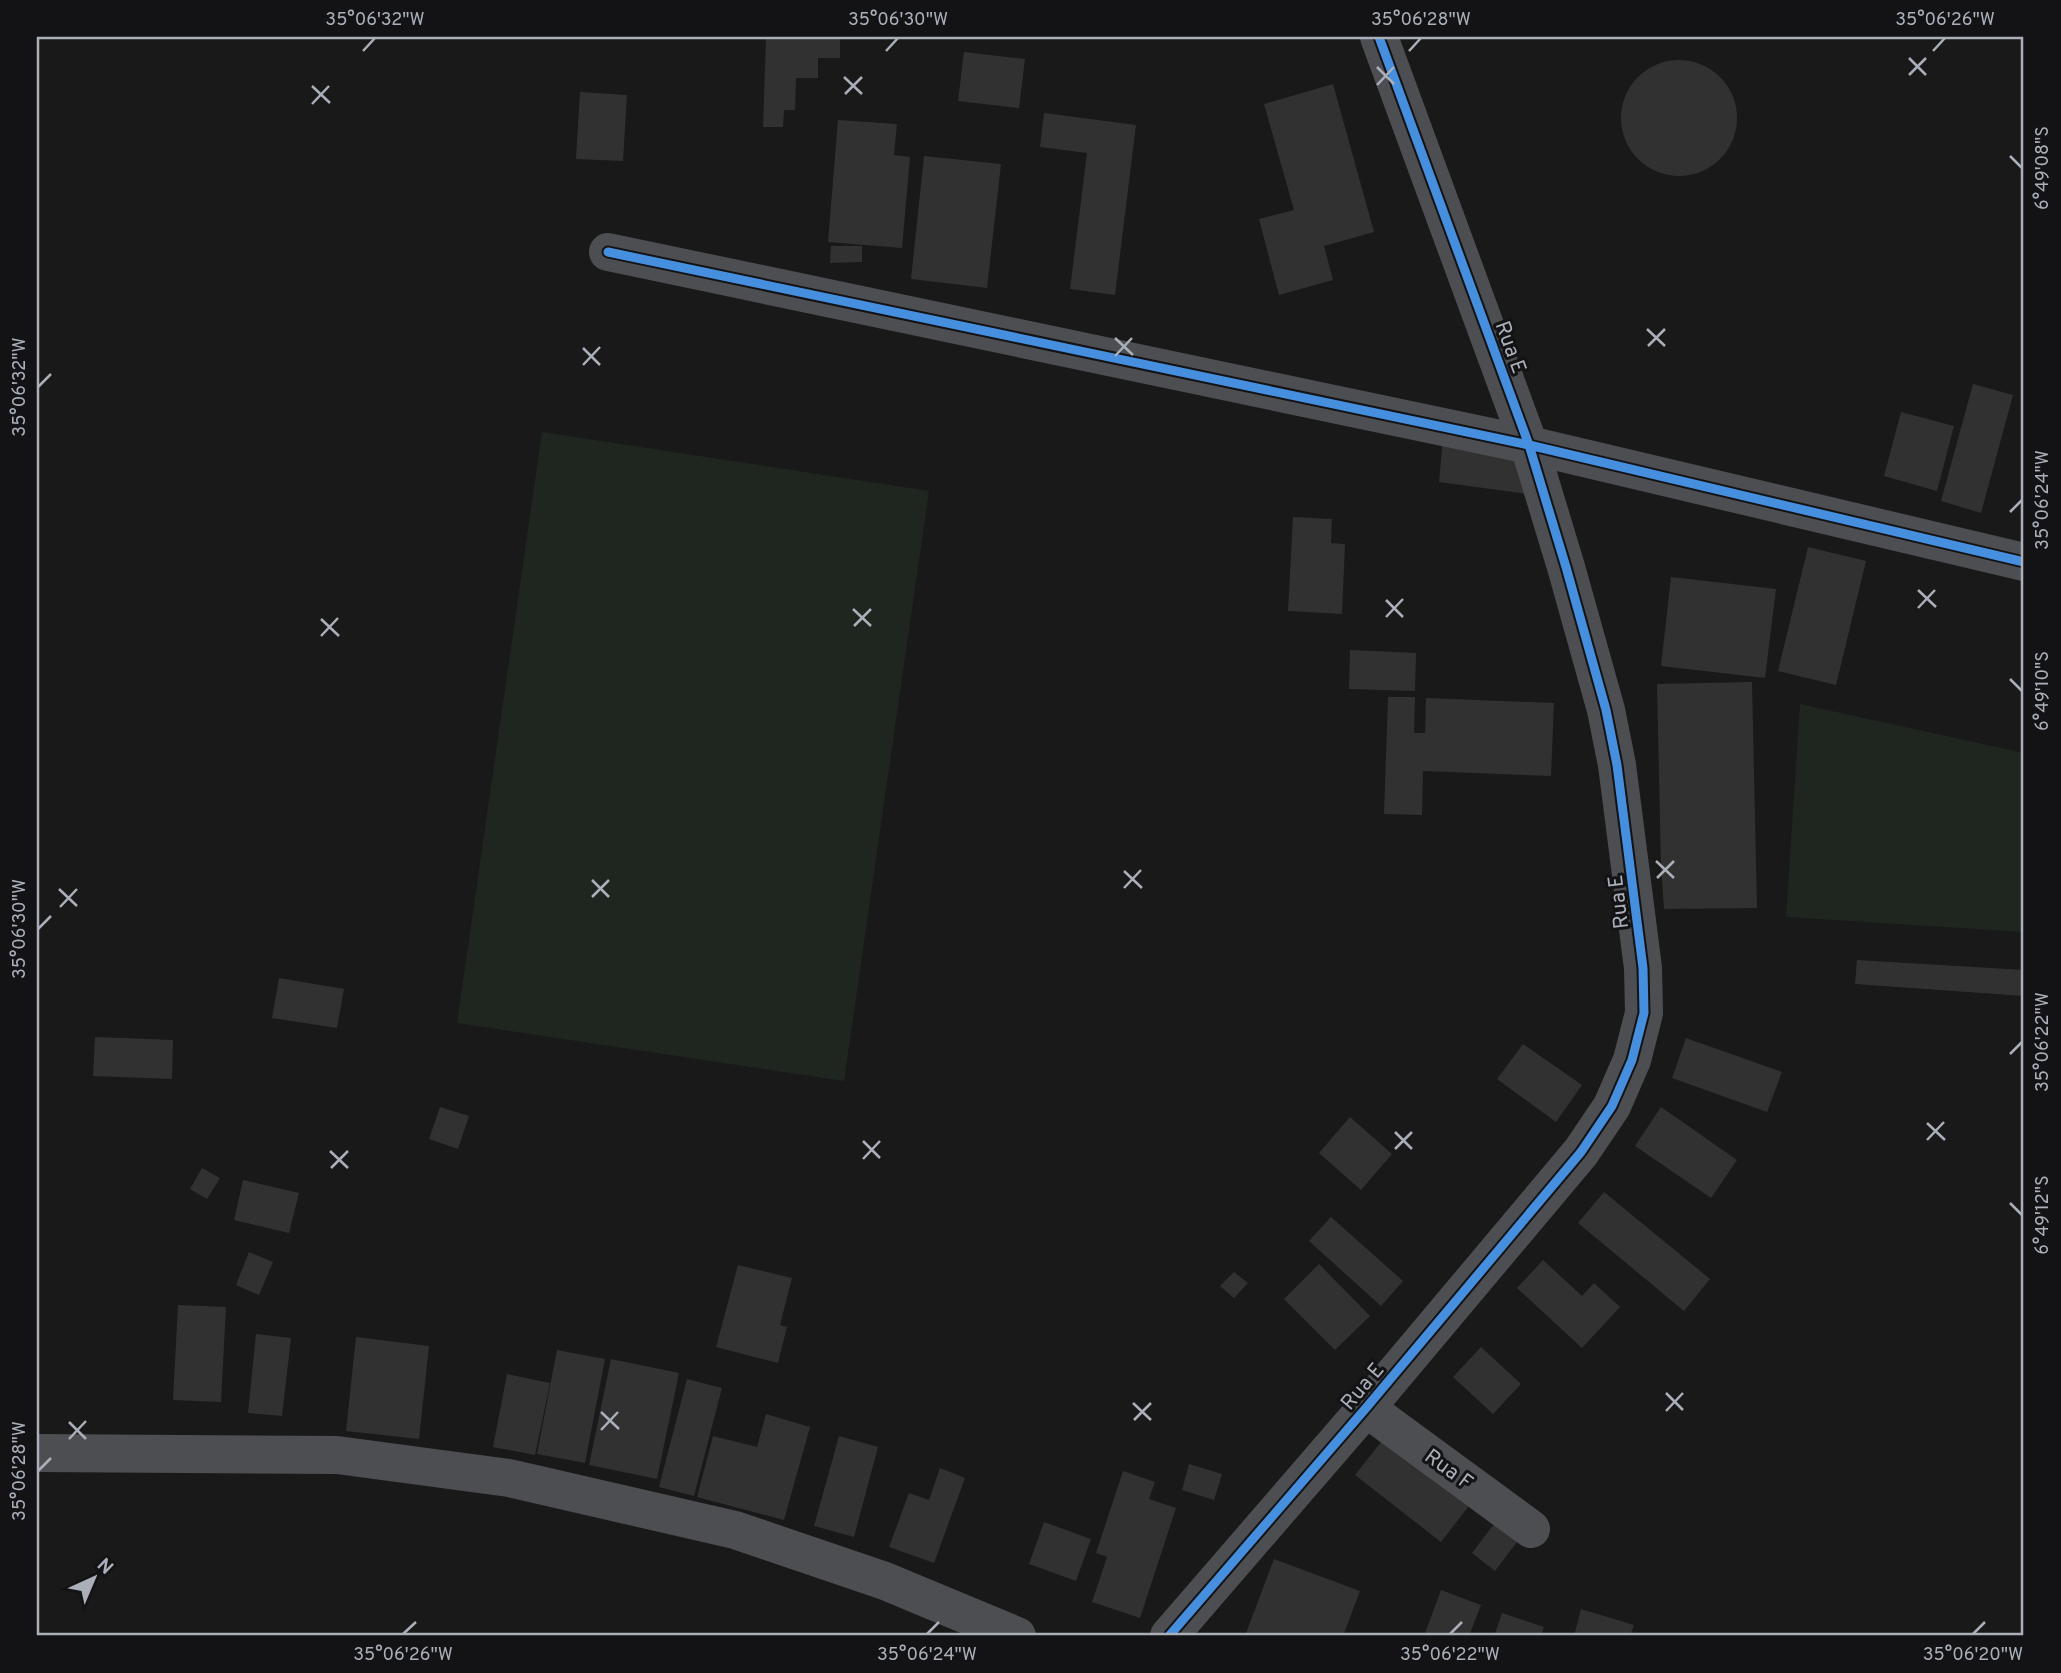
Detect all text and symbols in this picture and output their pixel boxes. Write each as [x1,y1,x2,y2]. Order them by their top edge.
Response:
text: 35°06'32"W [325,9,425,32]
text: 35°06'30"W [848,9,948,32]
text: 35°06'28"W [1371,9,1471,32]
text: 35°06'26"W [1895,9,1995,32]
text: 6°49'08"S [2032,126,2055,210]
street label: Rua E [1488,317,1532,378]
text: 35°06'32"W [9,337,32,437]
text: 35°06'24"W [2032,450,2055,550]
text: 6°49'10"S [2032,651,2055,731]
street label: Rua E [1603,873,1636,930]
text: 35°06'30"W [9,879,32,979]
text: 35°06'22"W [2032,992,2055,1092]
text: 6°49'12"S [2032,1175,2055,1255]
street label: Rua E [1335,1358,1391,1416]
text: 35°06'28"W [9,1421,32,1521]
street label: Rua F [1419,1444,1478,1497]
north arrow [60,1544,130,1614]
text: N [91,1554,118,1581]
text: 35°06'26"W [353,1644,453,1667]
text: 35°06'24"W [877,1644,977,1667]
text: 35°06'22"W [1400,1644,1500,1667]
text: 35°06'20"W [1923,1644,2023,1667]

